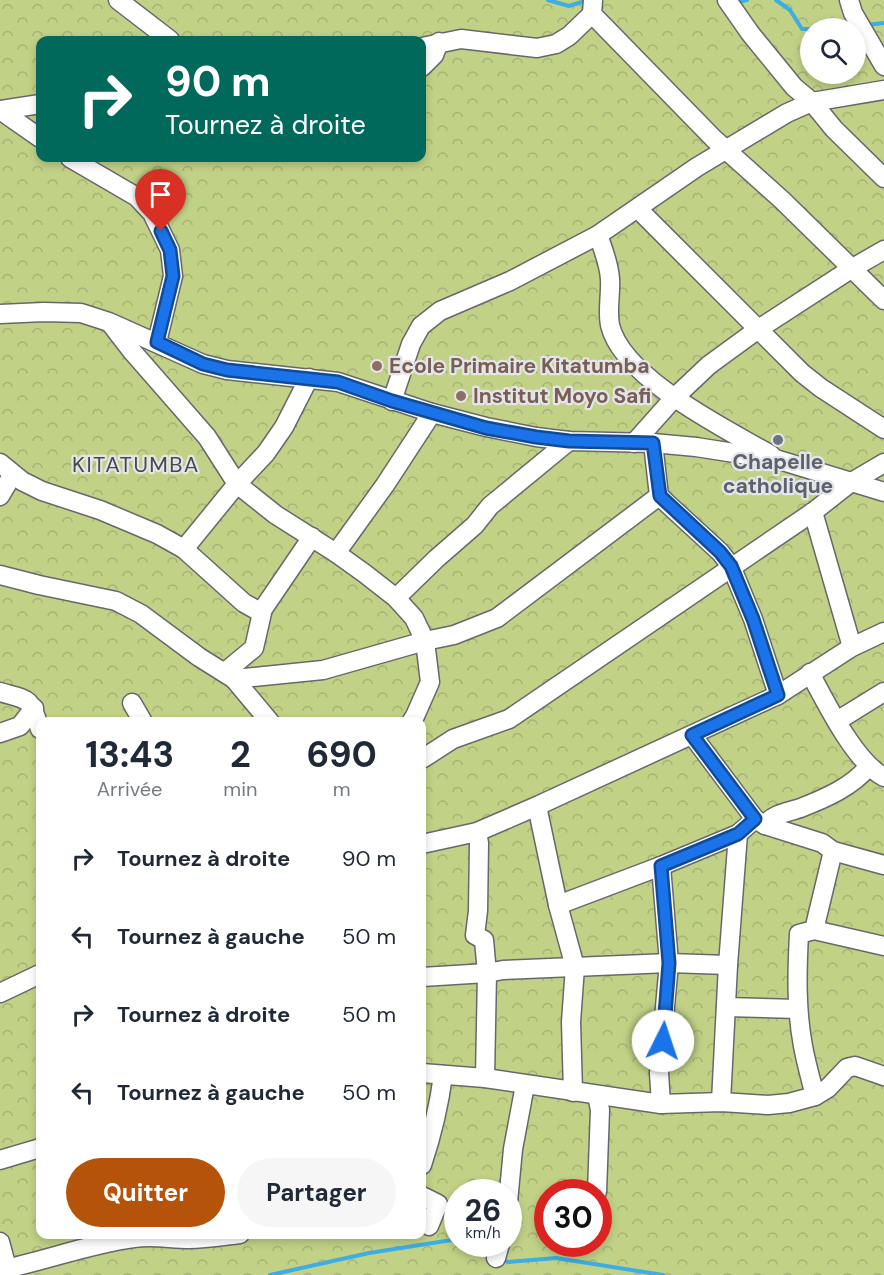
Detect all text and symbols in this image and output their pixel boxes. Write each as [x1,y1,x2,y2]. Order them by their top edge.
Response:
map controls [800,18,866,84]
button: search [800,18,866,84]
text: 90 m [165,54,271,109]
icon: right [66,60,144,138]
text: Tournez à droite [165,107,366,142]
pin [135,169,186,231]
icon: arrive [144,178,177,211]
place label: Ecole Primaire Kitatumba [389,352,650,380]
marker: Ecole Primaire Kitatumba [370,359,384,373]
place label: Institut Moyo Safi [473,382,651,410]
marker: Institut Moyo Safi [454,389,468,403]
marker: Chapelle catholique [771,433,785,447]
place label: Chapelle catholique [723,448,833,500]
district label: KITATUMBA [72,450,200,479]
text: 13:43 [85,731,174,778]
text: 2 [230,731,251,778]
text: 690 [307,731,377,778]
text: Arrivée [97,776,162,802]
text: min [223,776,257,802]
text: m [333,776,351,802]
icon: right [66,842,99,875]
text: Tournez à droite [117,844,290,873]
text: 90 m [342,844,396,873]
icon: left [66,920,99,953]
text: Tournez à gauche [117,922,305,951]
text: 50 m [342,922,396,951]
icon: right [66,998,99,1031]
text: Tournez à droite [117,1000,290,1029]
text: 50 m [342,1000,396,1029]
position arrow [631,1009,695,1073]
icon: left [66,1076,99,1109]
text: Tournez à gauche [117,1078,305,1107]
text: 50 m [342,1078,396,1107]
button: Quitter [66,1158,225,1227]
button: Partager [237,1158,396,1227]
speed limit sign: 30 [534,1179,612,1257]
text: 26 [465,1191,501,1230]
text: km/h [465,1223,501,1243]

